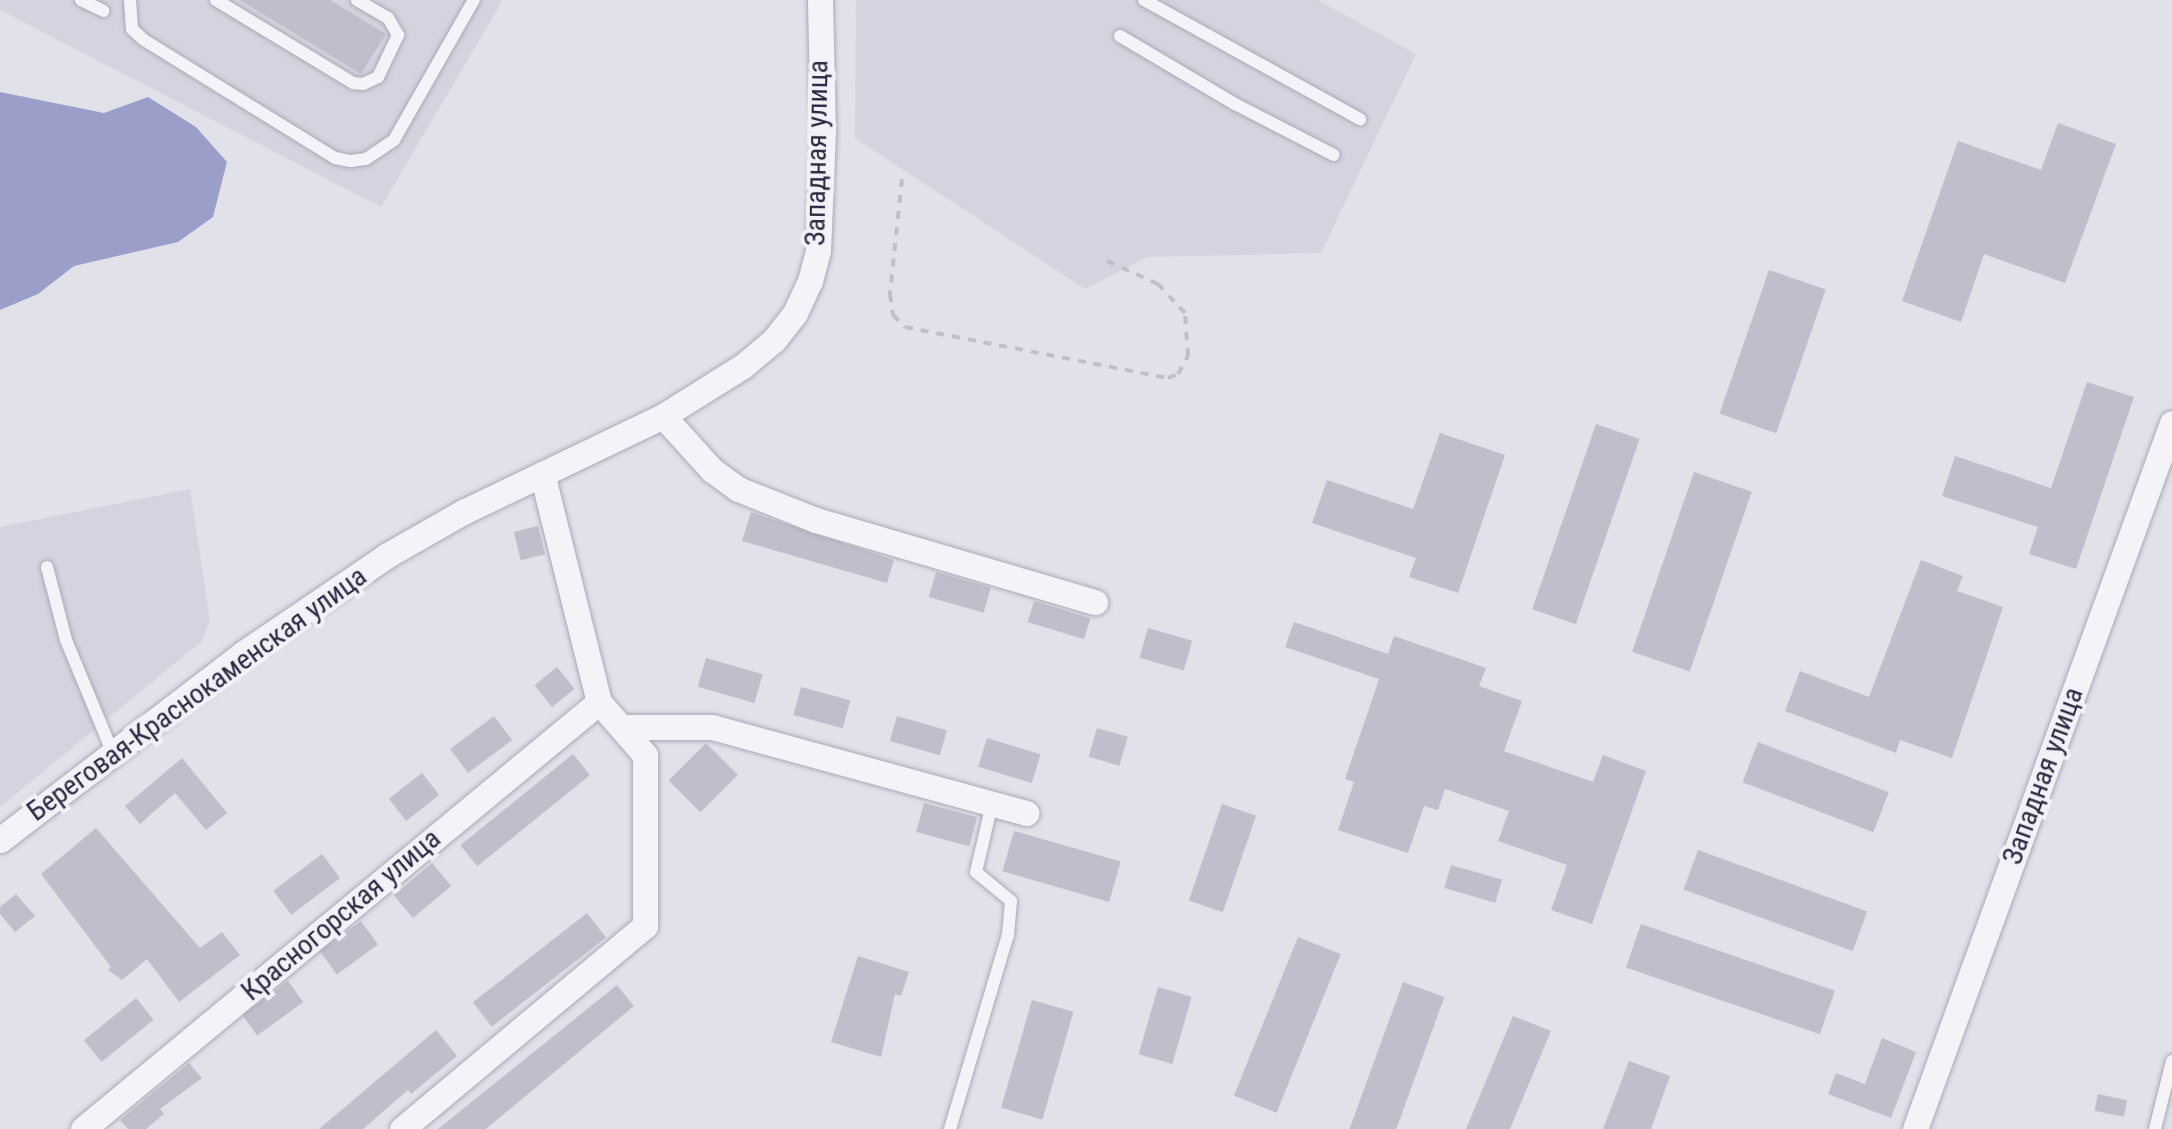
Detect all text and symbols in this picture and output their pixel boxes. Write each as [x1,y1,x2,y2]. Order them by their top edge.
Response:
street label: Западная улица [799,60,835,246]
street label: Береговая-Краснокаменская улица [21,560,373,828]
street label: Западная улица [1995,683,2091,869]
street label: Красногорская улица [235,822,447,1008]

